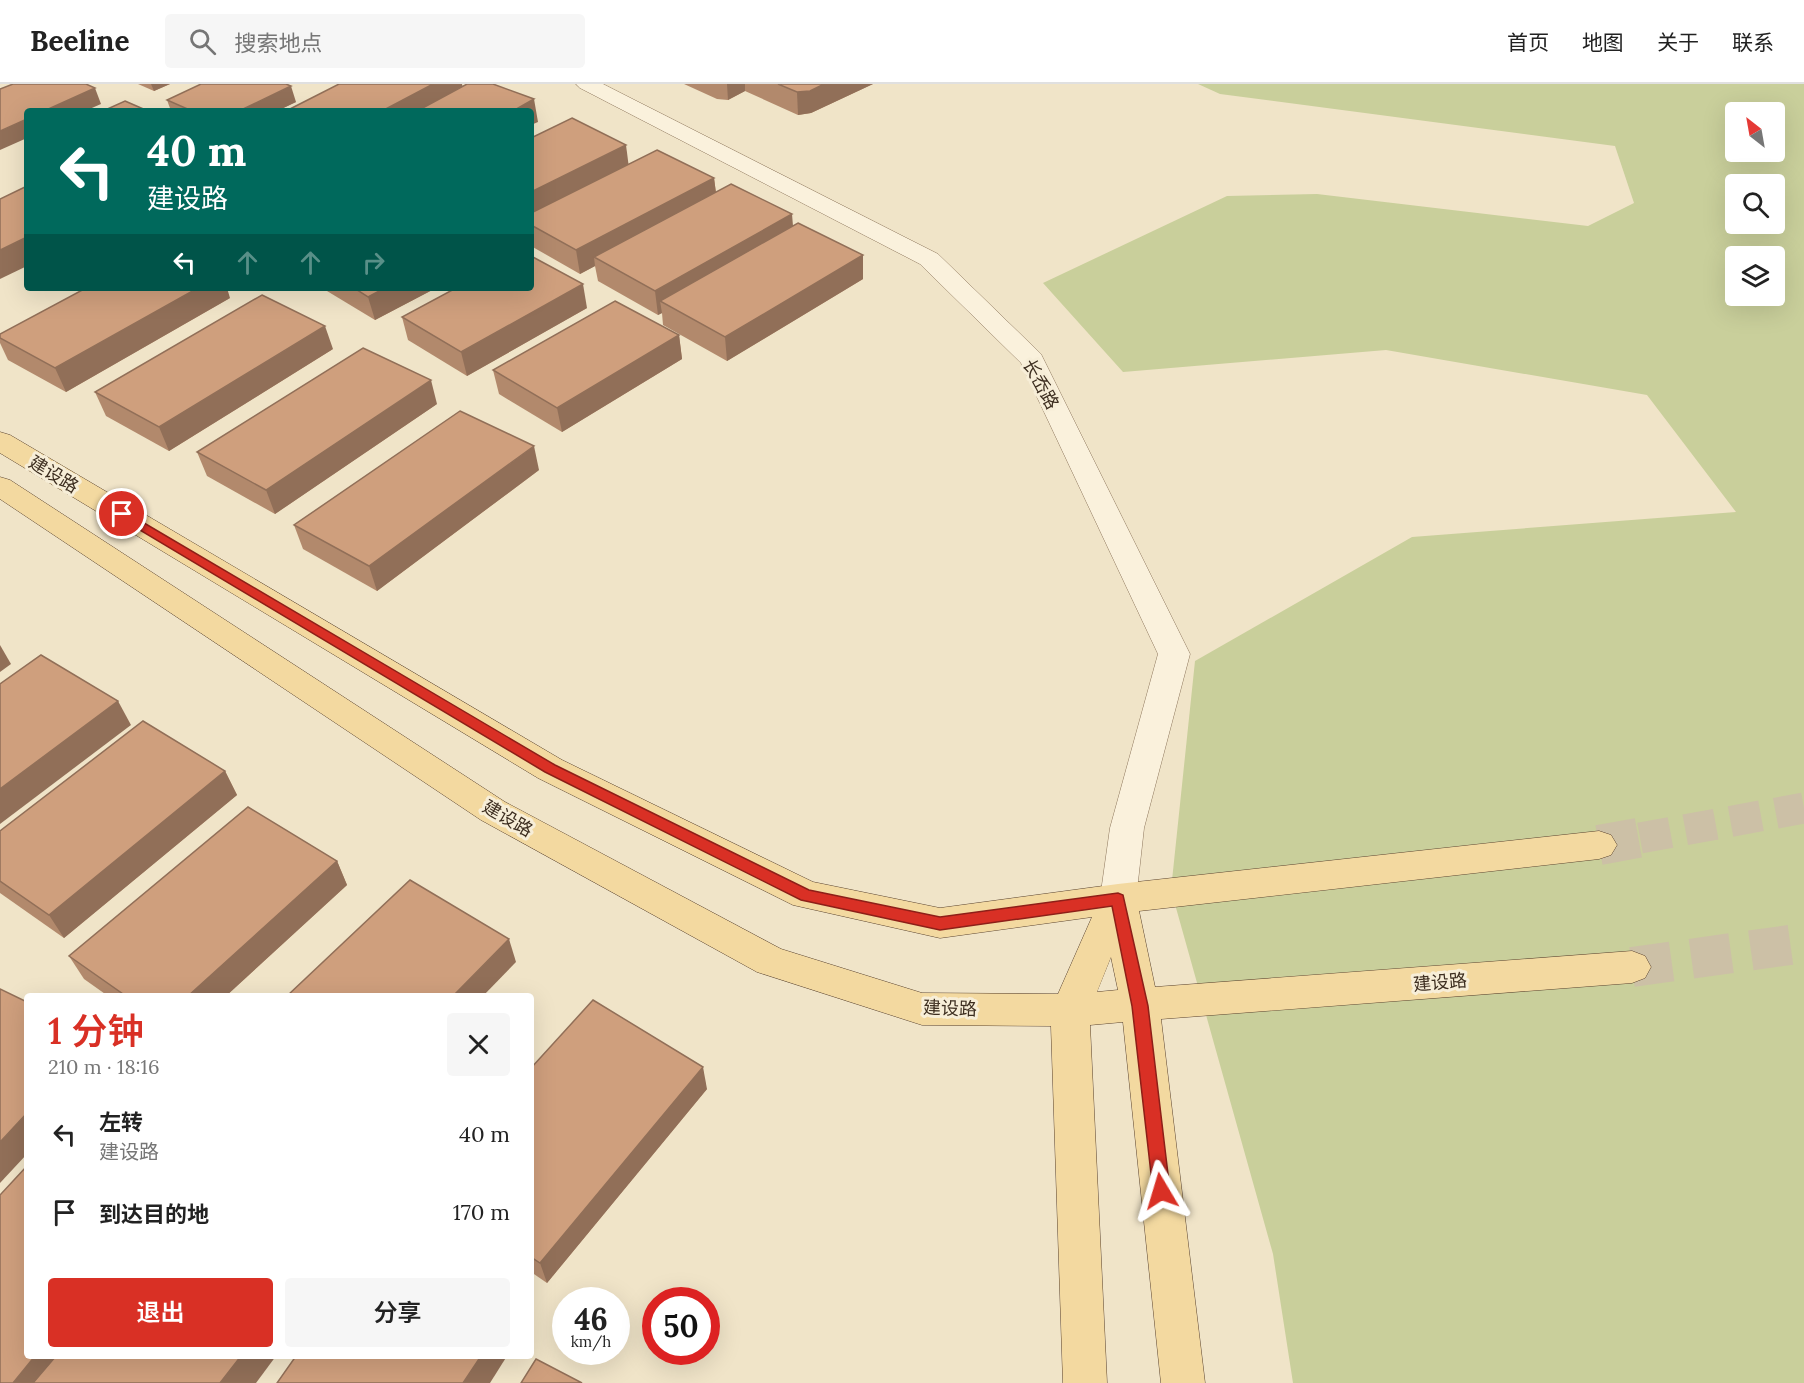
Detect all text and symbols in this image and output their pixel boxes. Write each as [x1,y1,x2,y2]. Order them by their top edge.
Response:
search box [165,14,585,68]
text: Beeline [30,23,129,59]
icon: search [186,25,219,58]
text: 搜索地点 [234,29,322,57]
text: 首页 [1507,29,1549,56]
text: 地图 [1582,29,1624,56]
text: 关于 [1657,29,1699,56]
text: 联系 [1732,29,1774,56]
north arrow [1725,102,1785,162]
map controls [1725,102,1785,306]
text: 40 m [147,124,246,178]
icon: left [48,132,126,210]
button: search [1725,174,1785,234]
text: 建设路 [147,181,228,215]
icon: left [168,246,201,279]
icon: ahead [231,246,264,279]
icon: ahead [294,246,327,279]
icon: right [357,246,390,279]
button: layers [1725,246,1785,306]
street label: 长岙路 [1018,355,1064,413]
street label: 建设路 [25,450,83,498]
pin [96,488,147,539]
icon: arrive [105,497,138,530]
street label: 建设路 [479,795,537,841]
street label: 建设路 [1412,968,1468,996]
street label: 建设路 [923,996,977,1020]
text: 1 分钟 [48,1008,144,1054]
button: close [447,1013,510,1076]
text: 210 m · 18:16 [48,1054,159,1079]
text: 左转 [99,1108,143,1136]
icon: left [48,1118,81,1151]
text: 40 m [459,1120,510,1148]
text: 建设路 [99,1139,159,1164]
position arrow [1129,1159,1193,1223]
icon: arrive [48,1196,81,1229]
text: 170 m [453,1198,510,1226]
text: 到达目的地 [99,1200,209,1228]
button: 退出 [48,1278,273,1347]
button: 分享 [285,1278,510,1347]
speed limit sign: 50 [642,1287,720,1365]
text: 46 [574,1300,608,1338]
text: km/h [571,1332,611,1351]

